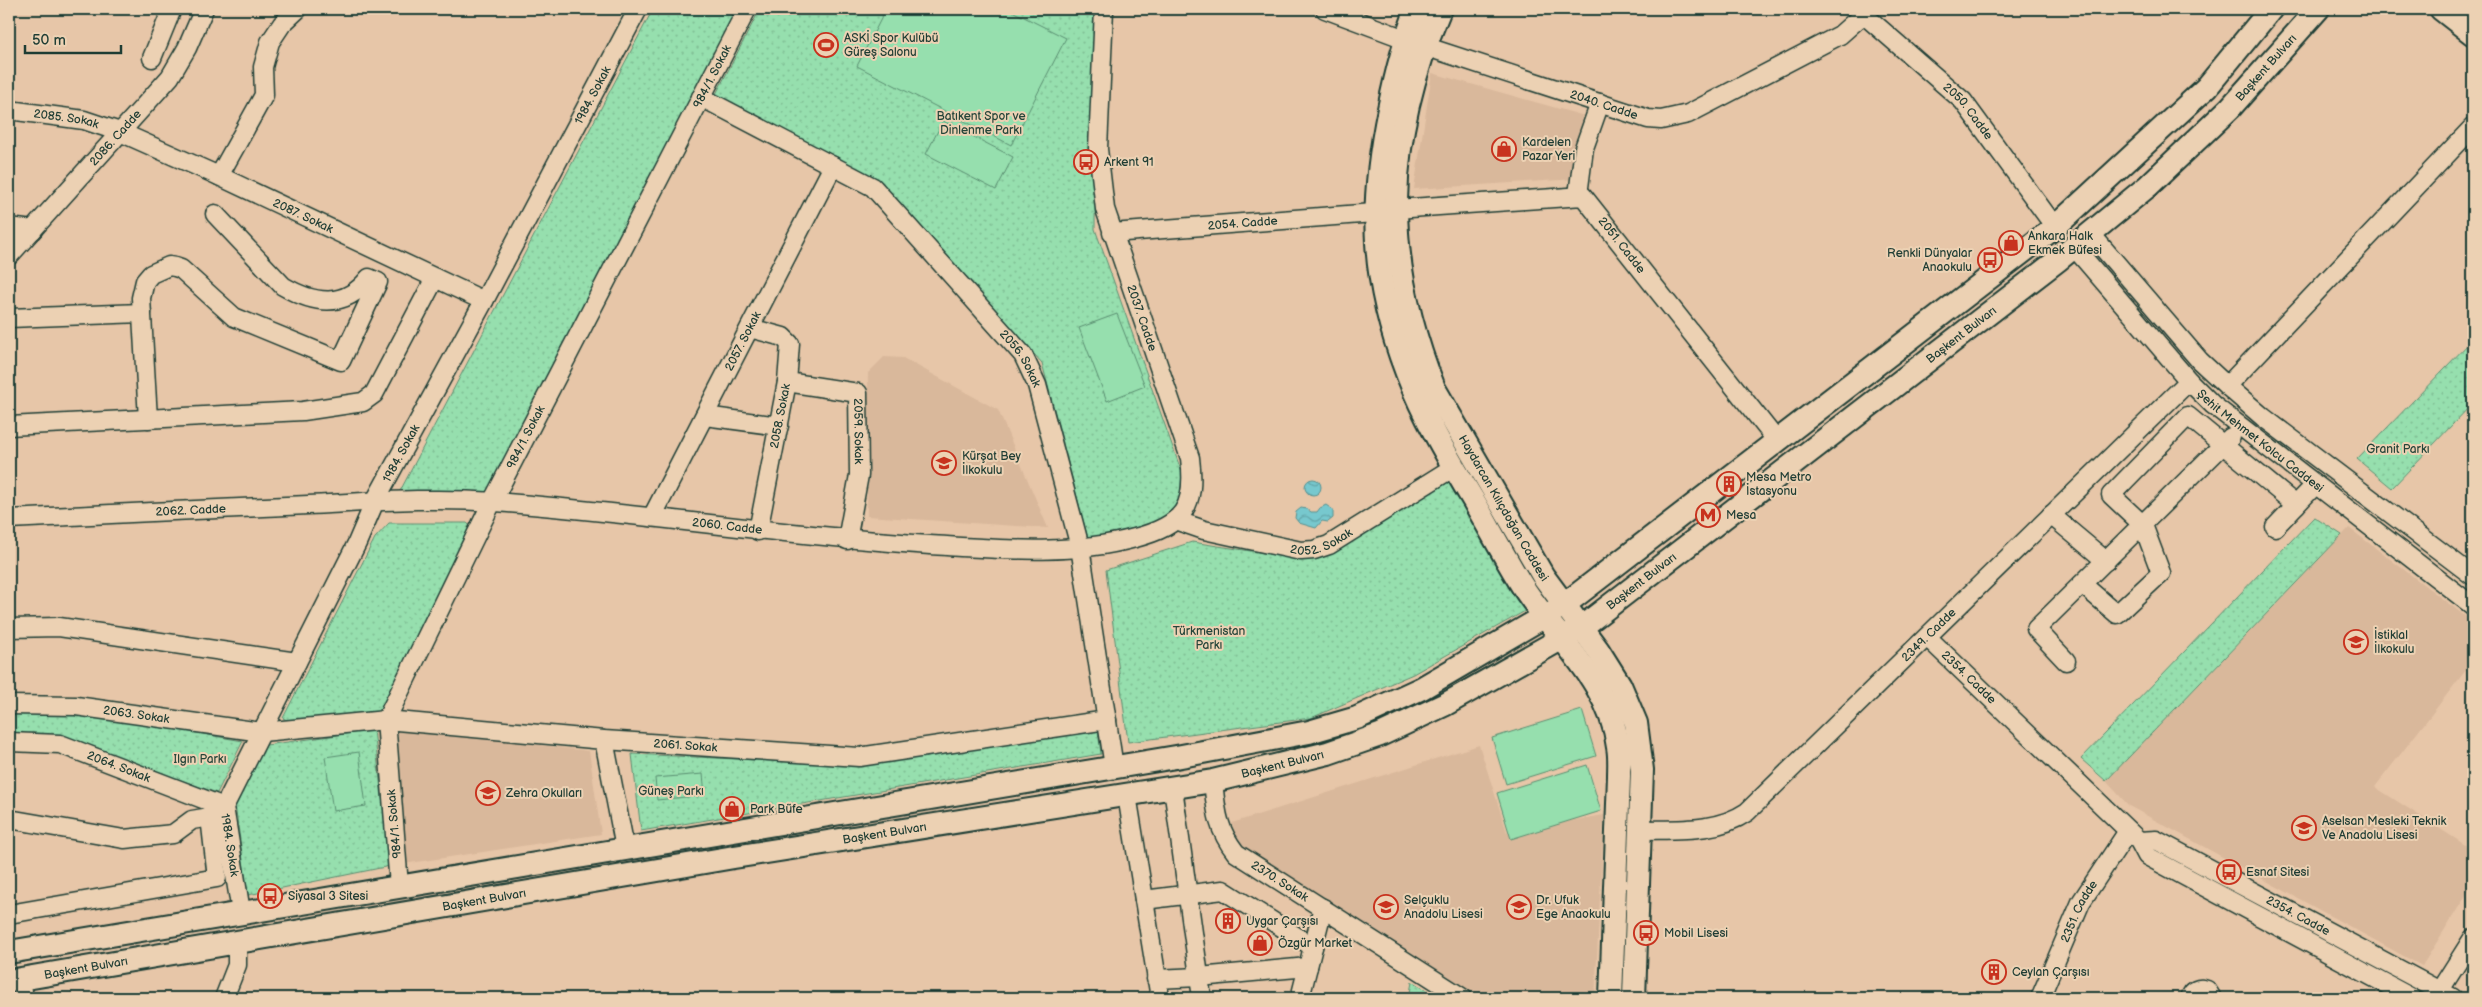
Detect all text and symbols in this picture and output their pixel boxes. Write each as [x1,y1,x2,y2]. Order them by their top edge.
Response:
scale bar [25,22,121,54]
place label: ASKİ Spor Kulübü Güreş Salonu [844,30,938,60]
text: 50 m [32,31,66,50]
street label: Başkent Bulvarı [2233,31,2300,105]
sports icon: ASKİ Spor Kulübü Güreş Salonu [813,32,839,58]
street label: 984/1. Sokak [690,42,735,111]
street label: 1984. Sokak [571,64,614,127]
street label: 2050. Cadde [1940,80,1996,143]
street label: 2040. Cadde [1568,87,1640,123]
street label: 2085. Sokak [33,106,101,132]
street label: 2086. Cadde [87,107,145,169]
park label: Batıkent Spor ve Dinlenme Parkı [936,109,1026,138]
place label: Kardelen Pazar Yeri [1522,135,1575,164]
shop icon: Kardelen Pazar Yeri [1491,136,1517,162]
bus stop icon: Arkent 91 [1073,149,1099,175]
place label: Arkent 91 [1104,155,1154,170]
street label: 2087. Sokak [270,196,336,237]
street label: 2054. Cadde [1207,213,1278,234]
street label: 2051. Cadde [1595,214,1648,276]
place label: Ankara Halk Ekmek Büfesi [2028,229,2102,258]
shop icon: Ankara Halk Ekmek Büfesi [1998,230,2024,256]
place label: Renkli Dünyalar Anaokulu [1887,246,1973,275]
bus stop icon: Renkli Dünyalar Anaokulu [1977,247,2003,273]
street label: 2037. Cadde [1123,283,1160,353]
street label: Başkent Bulvarı [1923,303,2000,367]
street label: 2057. Sokak [722,309,765,373]
street label: 2056. Sokak [996,327,1044,390]
street label: 2058. Sokak [767,382,794,450]
street label: Şehit Mehmet Kolcu Caddesi [2194,386,2327,496]
street label: 2059. Sokak [850,398,866,464]
street label: 984/1. Sokak [503,403,549,471]
street label: 1984. Sokak [380,422,423,485]
street label: Haydarcan Kılıçdoğan Caddesi [1455,432,1552,585]
park label: Granit Parkı [2366,442,2430,457]
place label: Kürşat Bey İlkokulu [962,449,1021,478]
school or university icon: Kürşat Bey İlkokulu [931,450,957,476]
place label: Mesa Metro İstasyonu [1746,470,1812,499]
building icon: Mesa Metro İstasyonu [1716,471,1742,497]
street label: 2062. Cadde [155,502,226,520]
metro station icon: Mesa [1695,502,1721,528]
place label: Mesa [1726,508,1756,523]
street label: 2060. Cadde [691,515,763,538]
street label: 2052. Sokak [1289,525,1356,560]
street label: Başkent Bulvarı [1603,550,1680,613]
street label: 2349. Cadde [1899,605,1960,665]
park label: Türkmenistan Parkı [1173,624,1246,653]
place label: İstiklal İlkokulu [2374,627,2414,657]
school or university icon: İstiklal İlkokulu [2343,629,2369,655]
street label: 2354. Cadde [1938,648,1999,707]
street label: 2063. Sokak [102,703,171,727]
street label: 2061. Sokak [653,736,718,756]
street label: Başkent Bulvarı [1240,747,1326,782]
street label: 2064. Sokak [85,748,152,786]
park label: Ilgın Parkı [173,752,227,767]
school or university icon: Zehra Okulları [475,780,501,806]
park label: Güneş Parkı [638,784,704,799]
place label: Zehra Okulları [505,786,582,801]
street label: 984/1. Sokak [384,789,405,859]
shop icon: Park Büfe [719,796,745,822]
place label: Park Büfe [750,802,803,817]
street label: 1984. Sokak [217,812,242,878]
place label: Aselsan Mesleki Teknik Ve Anadolu Lisesi [2322,814,2447,843]
school or university icon: Aselsan Mesleki Teknik Ve Anadolu Lisesi [2291,815,2317,841]
street label: Başkent Bulvarı [842,820,928,848]
street label: 2370. Sokak [1248,858,1311,905]
bus stop icon: Esnaf Sitesi [2216,859,2242,885]
place label: Esnaf Sitesi [2246,865,2310,880]
street label: 2351. Cadde [2058,878,2101,945]
bus stop icon: Siyasal 3 Sitesi [257,883,283,909]
street label: Başkent Bulvarı [441,886,527,915]
place label: Siyasal 3 Sitesi [288,889,368,904]
place label: Selçuklu Anadolu Lisesi [1404,893,1483,922]
place label: Dr. Ufuk Ege Anaokulu [1536,893,1611,922]
street label: 2354. Cadde [2263,893,2332,939]
school or university icon: Selçuklu Anadolu Lisesi [1373,894,1399,920]
school or university icon: Dr. Ufuk Ege Anaokulu [1506,894,1532,920]
building icon: Uygar Çarşısı [1215,908,1241,934]
place label: Uygar Çarşısı [1246,914,1319,929]
bus stop icon: Mobil Lisesi [1633,920,1659,946]
place label: Mobil Lisesi [1664,926,1728,941]
shop icon: Özgür Market [1247,930,1273,956]
place label: Özgür Market [1278,935,1353,951]
street label: Başkent Bulvarı [43,954,129,983]
building icon: Ceylan Çarşısı [1981,959,2007,985]
place label: Ceylan Çarşısı [2012,965,2090,980]

